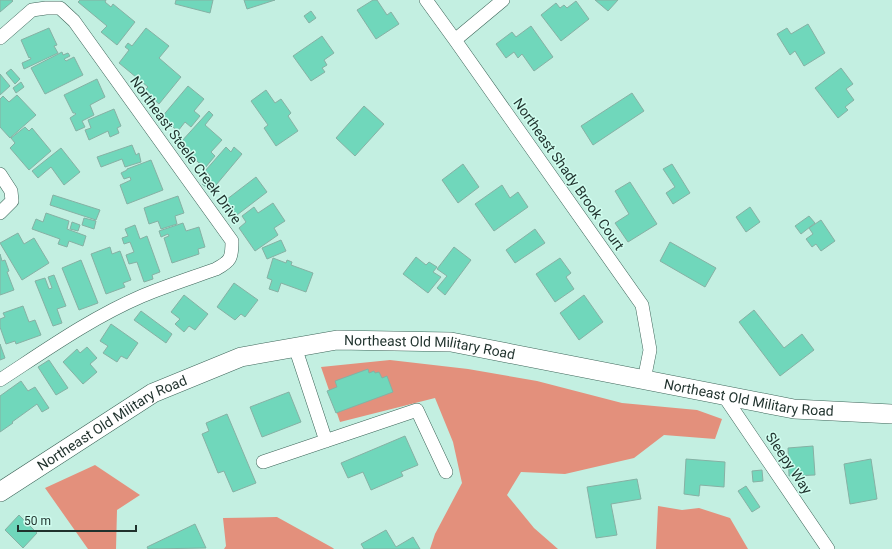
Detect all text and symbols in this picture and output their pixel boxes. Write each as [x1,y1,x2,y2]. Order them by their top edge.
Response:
street label: Northeast Steele Creek Drive [127,73,245,227]
street label: Northeast Shady Brook Court [510,95,628,253]
street label: Northeast Old Military Road [344,332,517,362]
street label: Northeast Old Military Road [34,372,189,474]
street label: Northeast Old Military Road [663,376,834,419]
street label: Sleepy Way [763,429,816,497]
scale bar [18,507,136,533]
text: 50 m [24,514,51,528]

